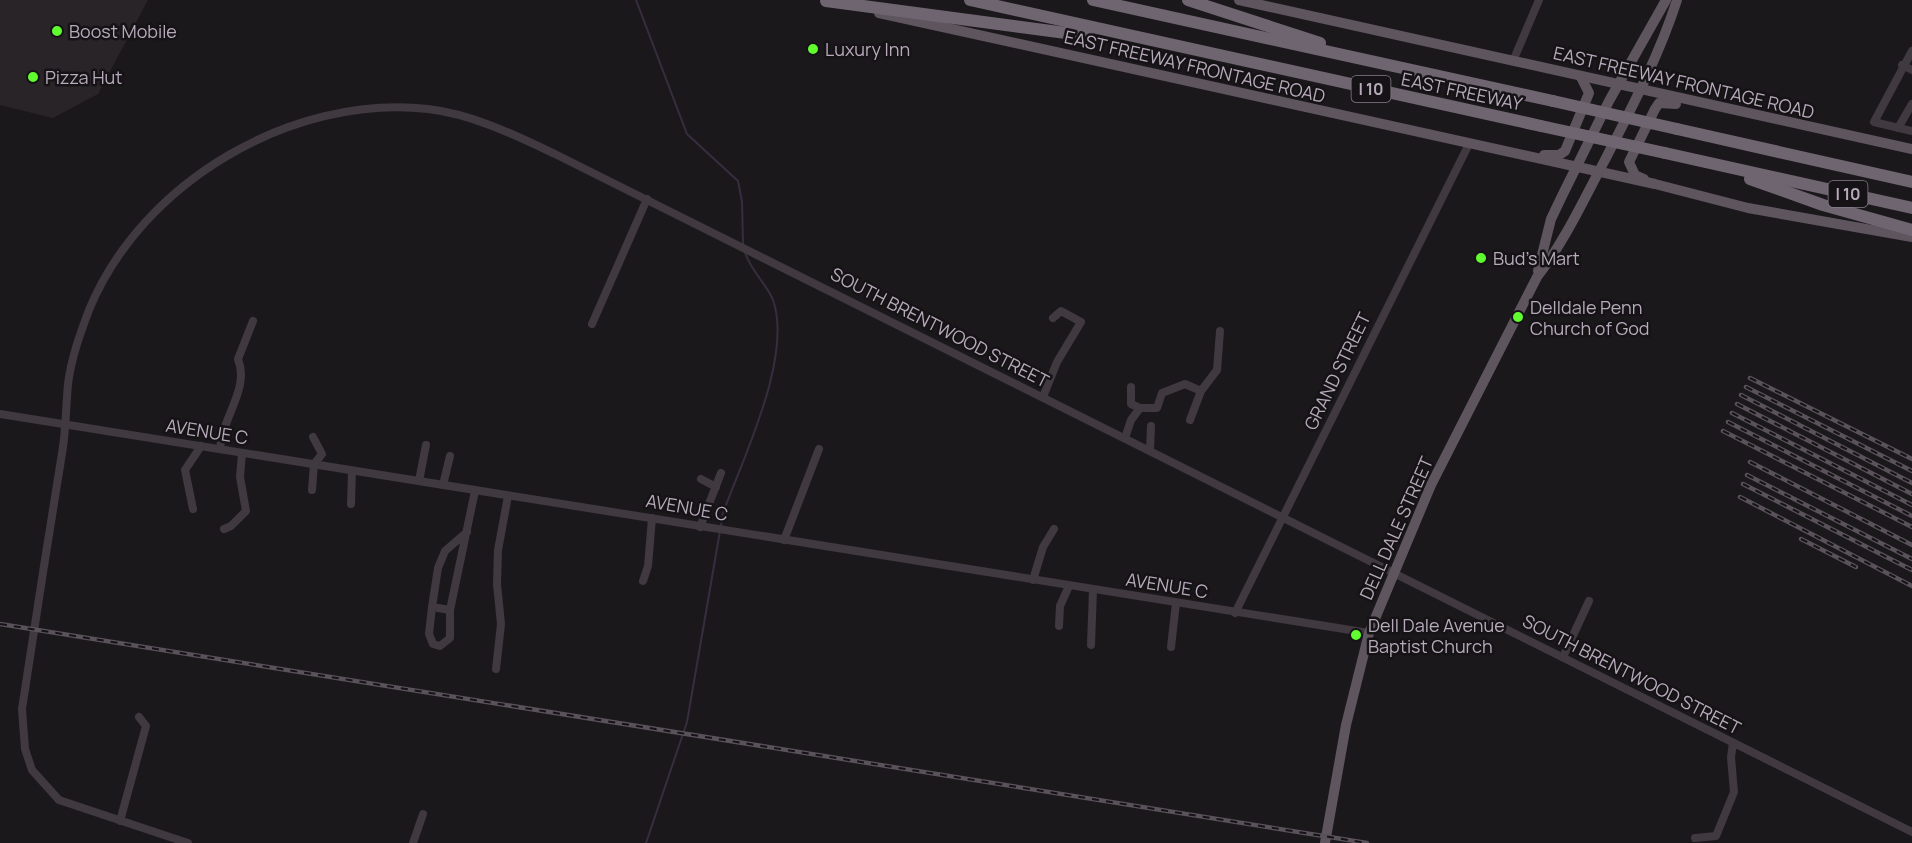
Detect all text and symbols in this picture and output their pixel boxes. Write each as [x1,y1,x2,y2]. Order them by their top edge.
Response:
place label: Boost Mobile [69,19,177,43]
marker: Boost Mobile [50,24,64,38]
street label: EAST FREEWAY FRONTAGE ROAD [1062,24,1328,108]
place label: Luxury Inn [825,37,910,61]
street label: EAST FREEWAY FRONTAGE ROAD [1551,40,1817,124]
marker: Luxury Inn [806,42,820,56]
place label: Pizza Hut [45,65,122,89]
street label: EAST FREEWAY [1399,66,1526,116]
marker: Pizza Hut [26,70,40,84]
road number: I 10 [1352,76,1390,102]
road number: I 10 [1828,181,1868,207]
place label: Bud's Mart [1493,246,1580,270]
marker: Bud's Mart [1474,251,1488,265]
street label: SOUTH BRENTWOOD STREET [827,261,1053,393]
place label: Delldale Penn Church of God [1530,295,1649,340]
street label: GRAND STREET [1298,308,1376,434]
marker: Delldale Penn Church of God [1511,310,1525,324]
street label: AVENUE C [164,413,250,449]
street label: DELL DALE STREET [1354,453,1438,603]
street label: AVENUE C [644,488,730,526]
street label: AVENUE C [1124,567,1210,603]
street label: SOUTH BRENTWOOD STREET [1519,608,1745,740]
place label: Dell Dale Avenue Baptist Church [1368,613,1505,658]
marker: Dell Dale Avenue Baptist Church [1349,628,1363,642]

